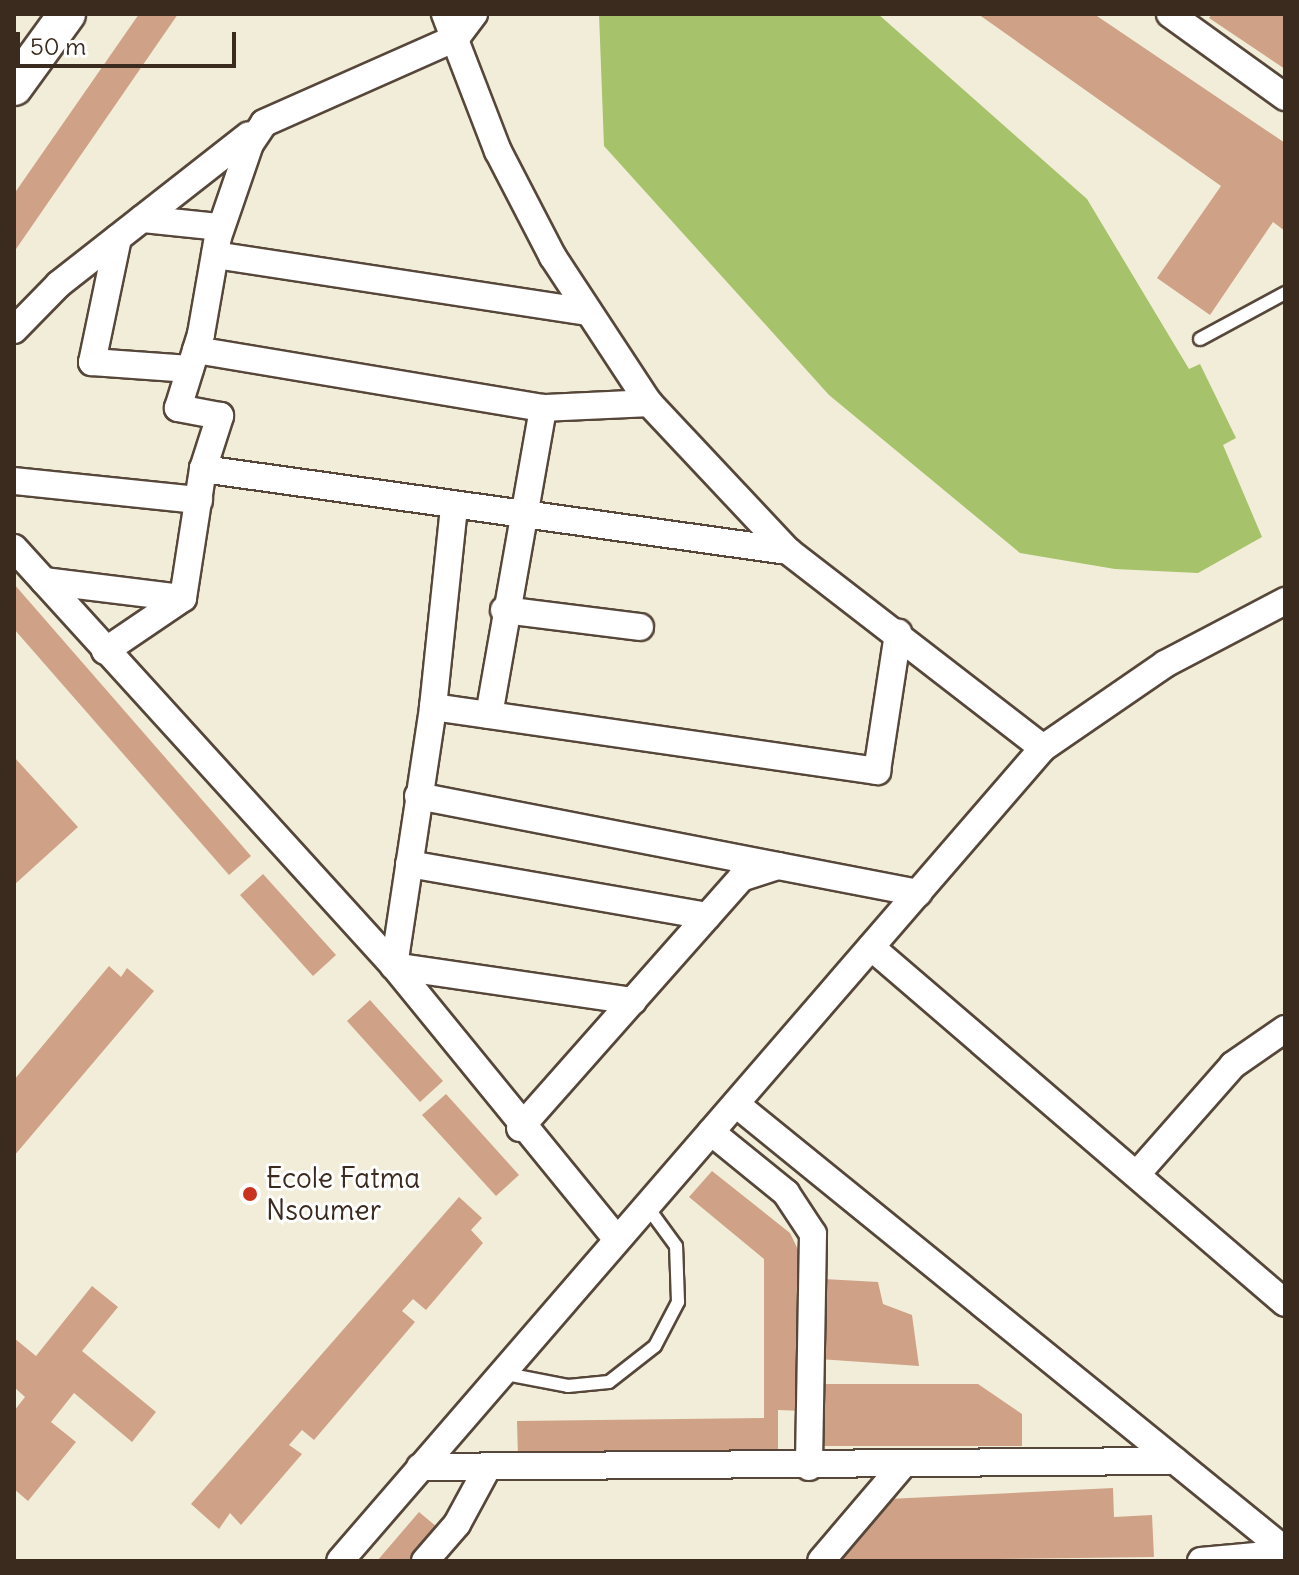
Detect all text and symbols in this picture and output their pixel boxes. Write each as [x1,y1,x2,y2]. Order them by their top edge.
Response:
scale bar [20,16,240,66]
text: 50 m [30,31,86,61]
place label: Ecole Fatma Nsoumer [266,1161,420,1227]
marker: Ecole Fatma Nsoumer [241,1185,259,1203]

